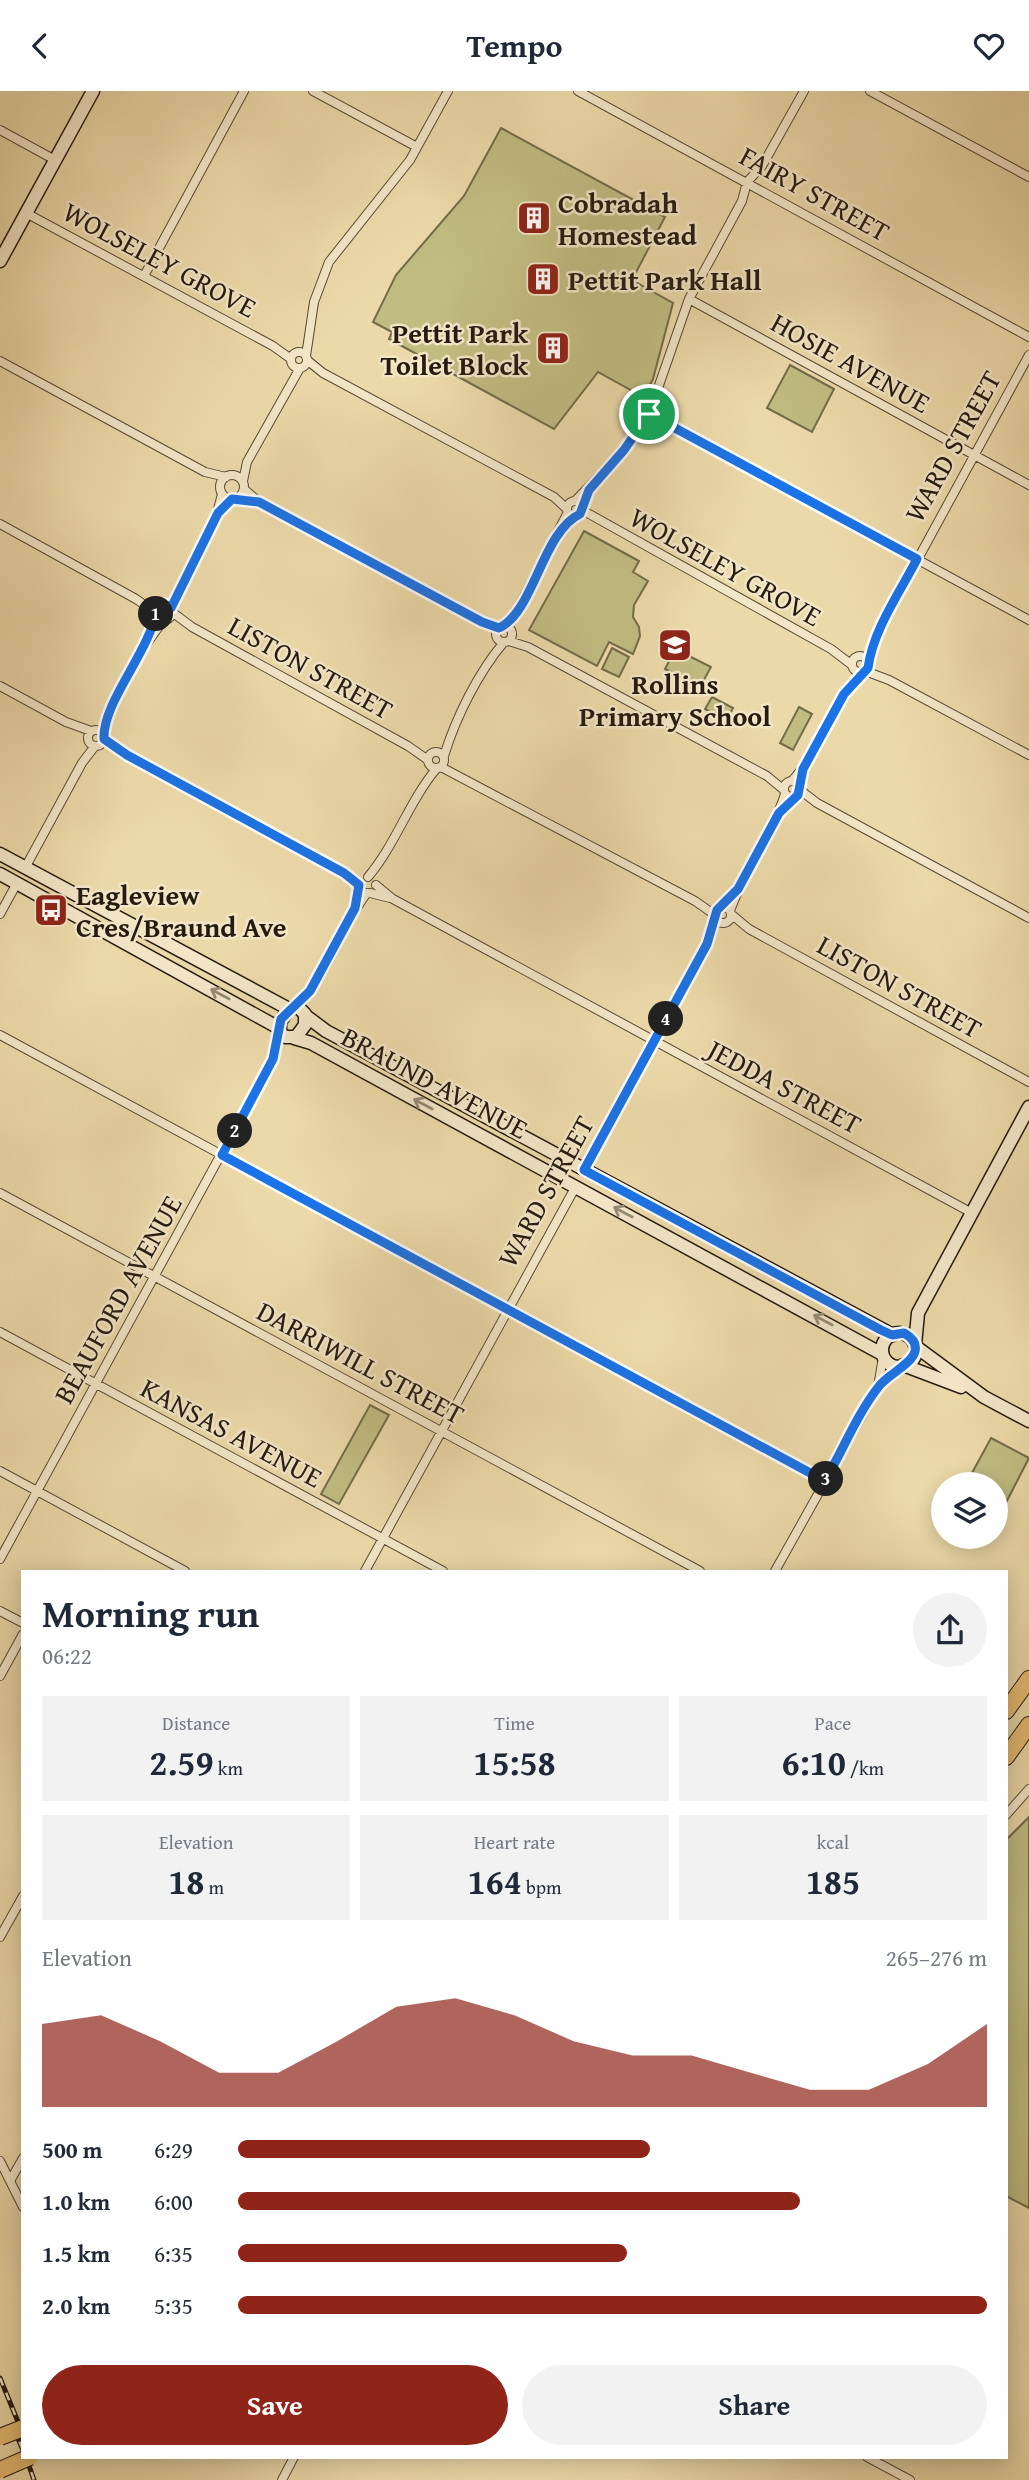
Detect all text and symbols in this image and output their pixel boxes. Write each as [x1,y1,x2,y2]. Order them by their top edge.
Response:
text: Tempo [467,22,563,69]
icon: back [21,27,59,65]
icon: heart [970,27,1008,65]
street label: FAIRY STREET [733,135,898,251]
place label: Cobradah Homestead [558,182,698,255]
street label: WOLSELEY GROVE [56,191,264,327]
building icon: Cobradah Homestead [515,199,553,237]
place label: Pettit Park Hall [568,259,762,300]
building icon: Pettit Park Hall [524,260,562,298]
street label: HOSIE AVENUE [764,301,938,423]
place label: Pettit Park Toilet Block [380,312,529,385]
building icon: Pettit Park Toilet Block [534,329,572,367]
street label: WARD STREET [893,363,1011,529]
pin [619,384,679,444]
icon: arrive [630,395,668,433]
street label: WOLSELEY GROVE [623,496,829,636]
pin: 1 [138,596,174,631]
text: 1 [151,599,160,627]
street label: LISTON STREET [221,605,401,729]
school or university icon: Rollins Primary School [656,626,694,664]
place label: Rollins Primary School [579,663,771,736]
place label: Eagleview Cres/Braund Ave [76,874,287,947]
bus stop icon: Eagleview Cres/Braund Ave [32,891,70,929]
street label: LISTON STREET [810,924,990,1048]
one-way arrow [210,986,231,1000]
pin: 4 [648,1002,684,1037]
text: 4 [661,1004,670,1032]
street label: BRAUND AVENUE [334,1016,536,1148]
street label: JEDDA STREET [698,1027,869,1144]
one-way arrow [413,1096,434,1110]
street label: WARD STREET [486,1108,604,1274]
pin: 2 [218,1114,252,1149]
text: 2 [230,1116,239,1144]
street label: BEAUFORD AVENUE [43,1187,191,1411]
one-way arrow [614,1204,634,1218]
street label: DARRIWILL STREET [250,1290,472,1434]
one-way arrow [814,1313,834,1327]
street label: KANSAS AVENUE [134,1367,330,1497]
pin: 3 [808,1461,844,1497]
text: 3 [821,1464,830,1492]
map controls [931,1472,1008,1549]
button: layers [931,1472,1008,1549]
text: Morning run [42,1585,259,1641]
button: share [913,1593,987,1667]
text: 06:22 [42,1639,92,1672]
text: Distance [162,1709,230,1737]
text: Time [494,1709,535,1737]
text: Pace [815,1709,851,1737]
text: 2.59 [149,1737,214,1788]
text: 15:58 [473,1737,556,1788]
text: 6:10 [782,1737,846,1788]
text: km [214,1754,243,1782]
text: /km [846,1754,884,1782]
text: Elevation [159,1828,233,1856]
text: Heart rate [474,1828,555,1856]
text: kcal [817,1828,849,1856]
text: 18 [168,1856,204,1907]
text: 164 [467,1856,522,1907]
text: 185 [806,1856,860,1907]
text: m [204,1873,224,1901]
text: bpm [522,1873,562,1901]
text: Elevation [42,1941,132,1974]
text: 265–276 m [886,1941,987,1974]
text: 500 m [42,2133,103,2166]
text: 6:29 [154,2133,193,2166]
text: 1.0 km [42,2185,110,2218]
text: 6:00 [154,2185,193,2218]
text: 1.5 km [42,2237,110,2270]
text: 6:35 [154,2237,193,2270]
text: 2.0 km [42,2289,110,2322]
text: 5:35 [154,2289,193,2322]
button: Save [42,2365,508,2445]
button: Share [522,2365,987,2445]

